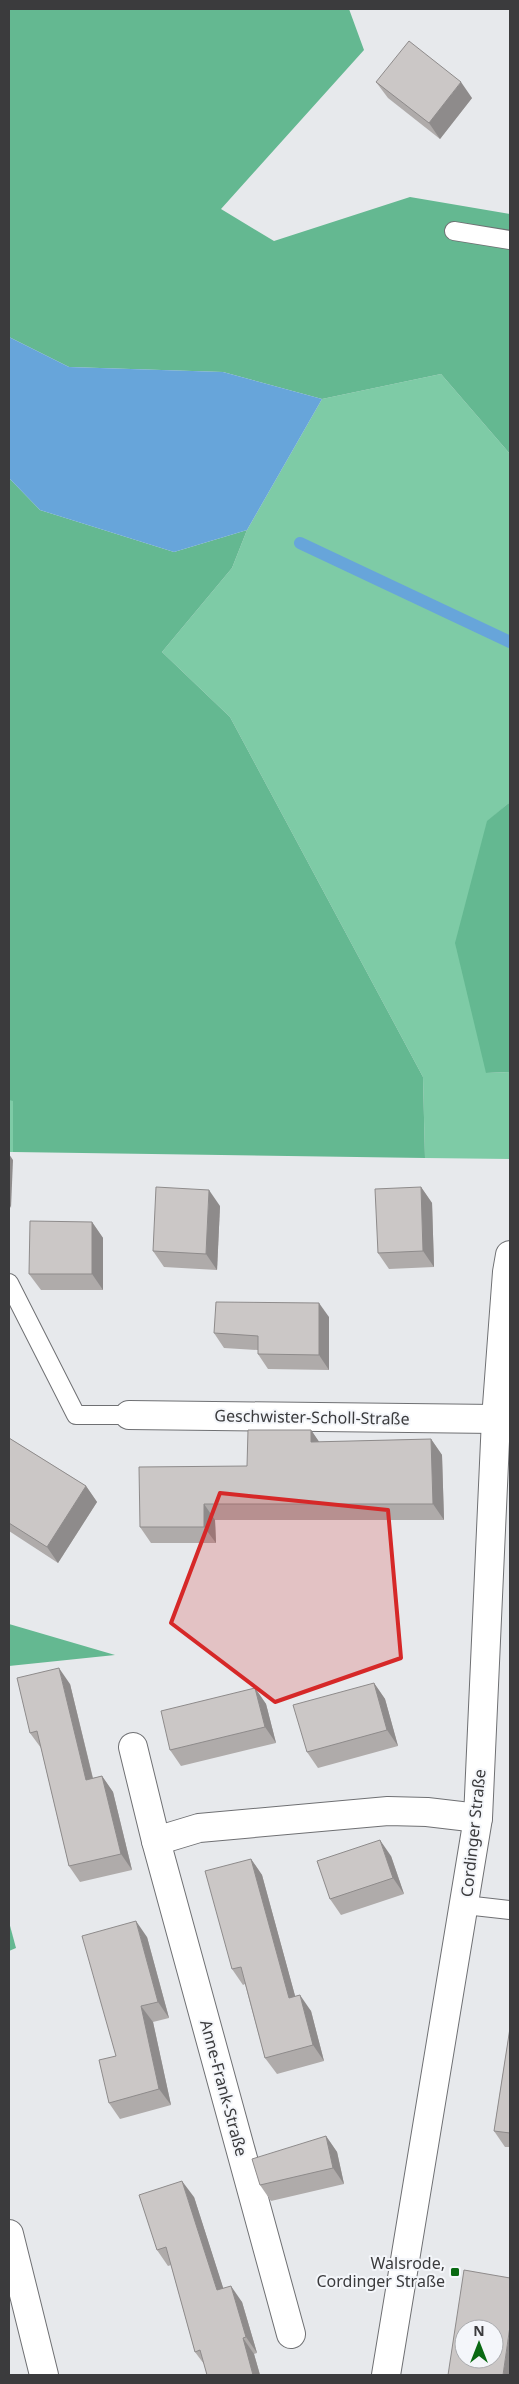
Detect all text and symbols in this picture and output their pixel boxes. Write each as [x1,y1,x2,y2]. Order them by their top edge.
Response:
street label: Geschwister-Scholl-Straße [214,1404,410,1430]
street label: Cordinger Straße [455,1768,491,1898]
street label: Anne-Frank-Straße [195,2017,253,2159]
place label: Walsrode, Cordinger Straße [316,2252,445,2292]
marker: Walsrode, Cordinger Straße [449,2266,461,2278]
north arrow [454,2319,504,2369]
text: N [473,2321,485,2340]

